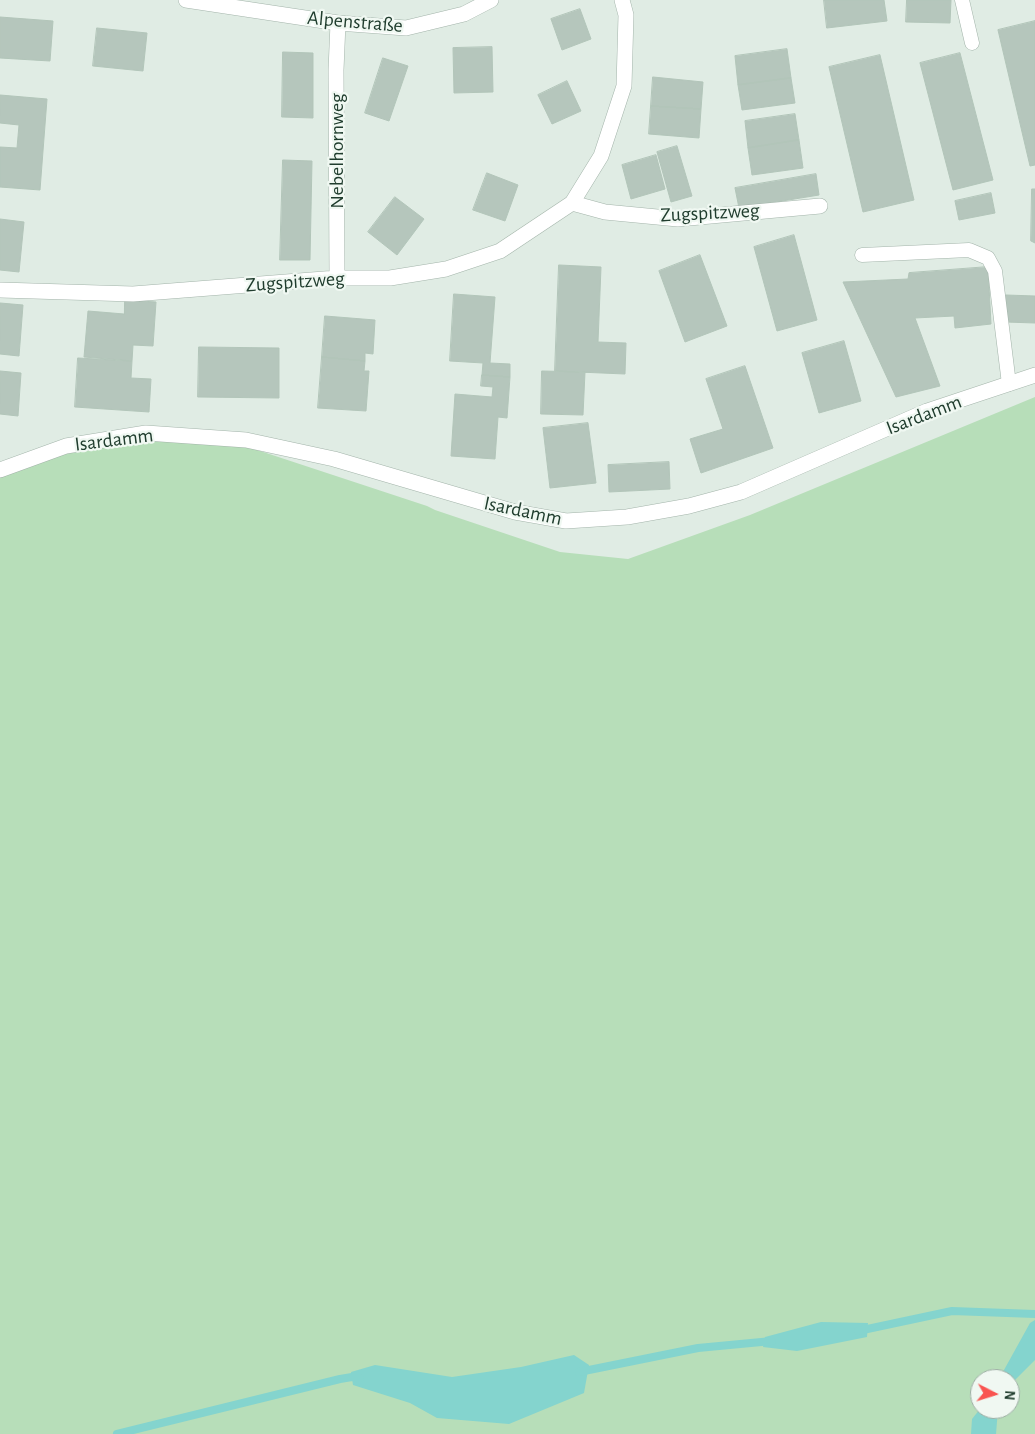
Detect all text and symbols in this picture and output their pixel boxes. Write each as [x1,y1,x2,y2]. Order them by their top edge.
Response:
street label: Alpenstraße [306,6,404,38]
street label: Nebelhornweg [325,93,349,209]
street label: Zugspitzweg [660,198,760,228]
street label: Zugspitzweg [245,267,345,297]
street label: Isardamm [883,390,965,440]
street label: Isardamm [73,423,155,457]
street label: Isardamm [482,491,564,531]
north arrow [970,1369,1020,1419]
text: N [1002,1390,1016,1401]

